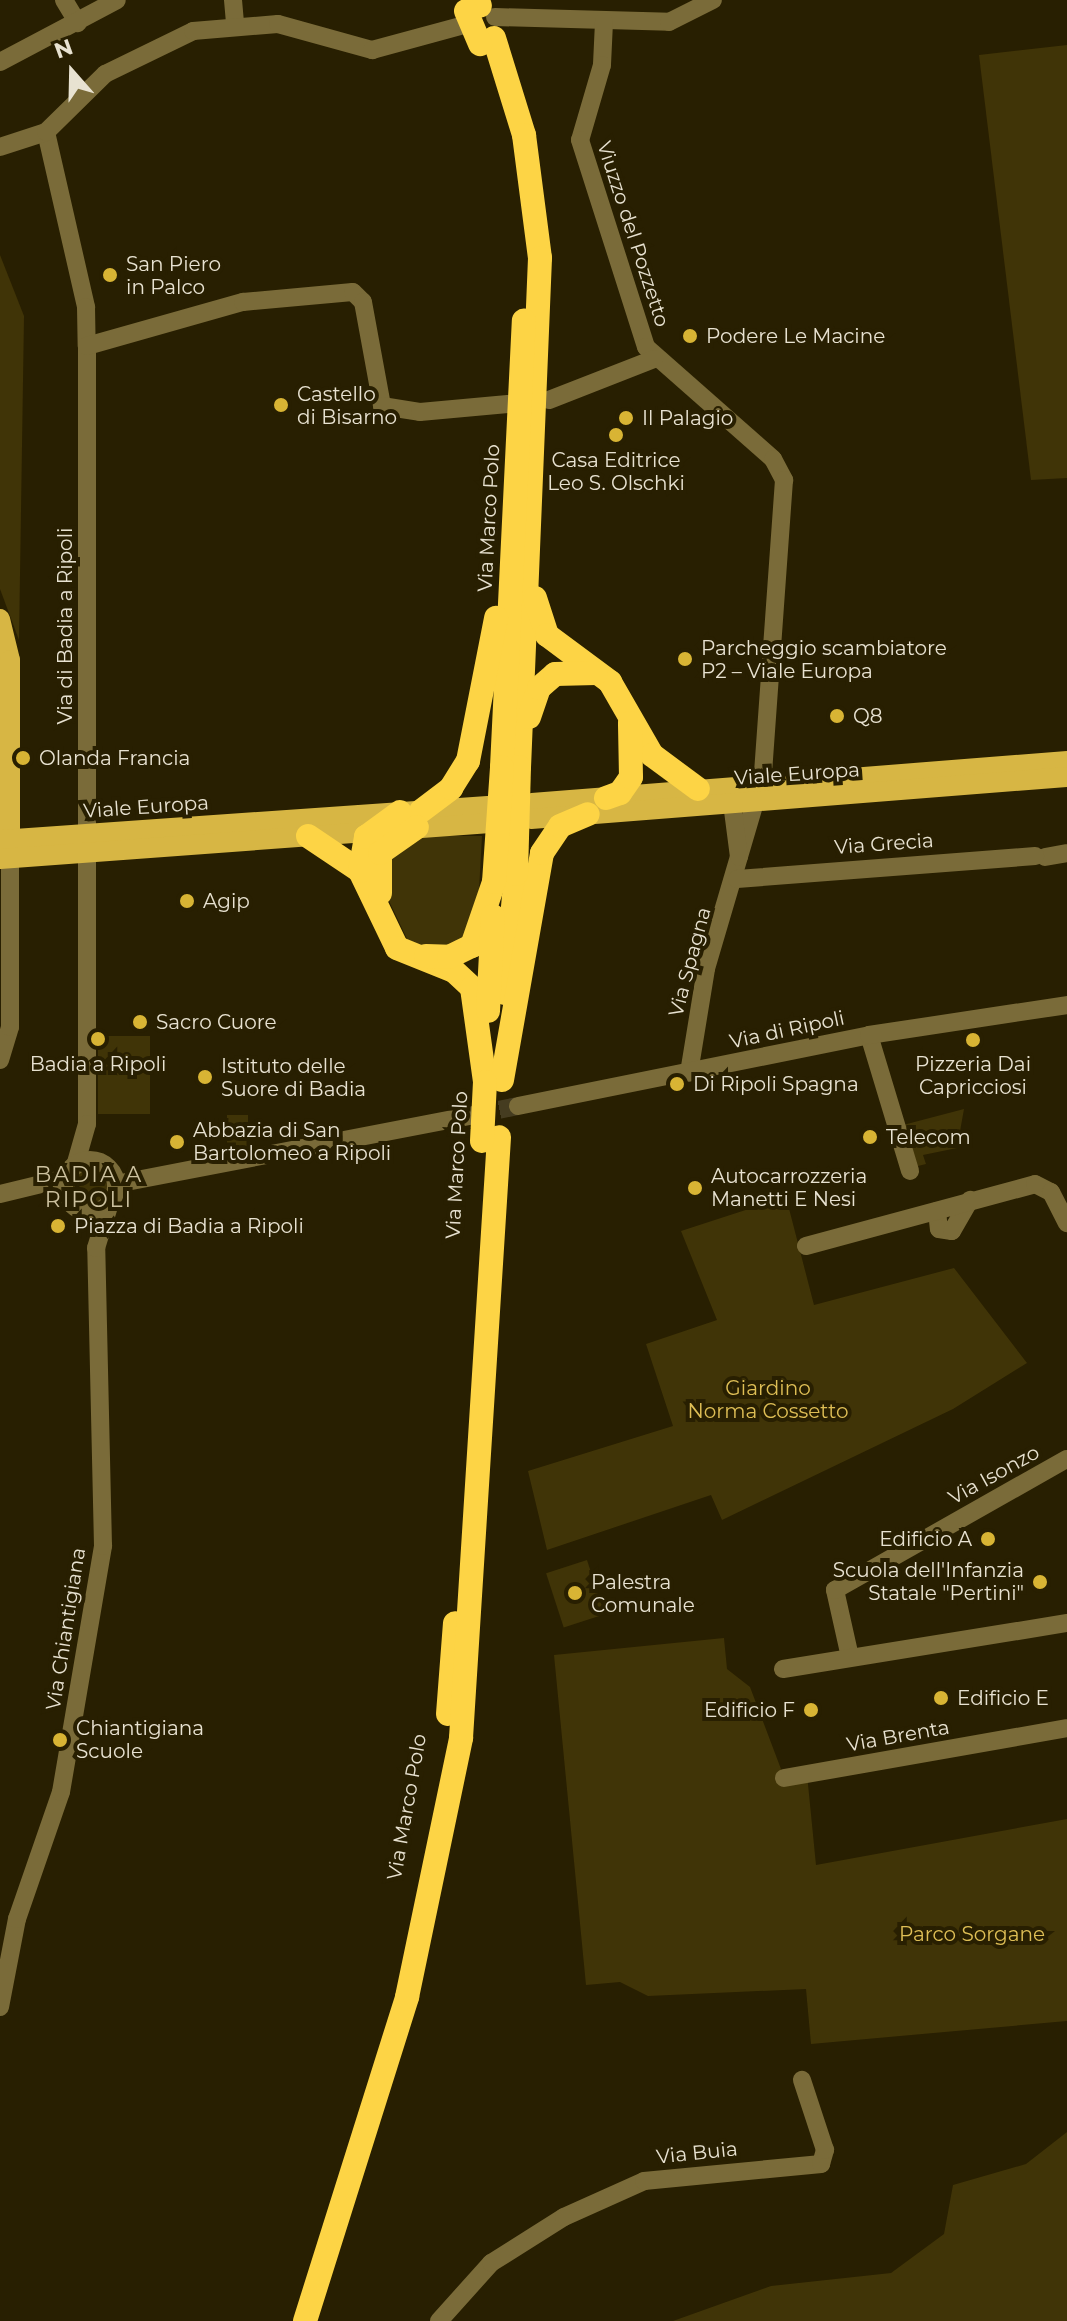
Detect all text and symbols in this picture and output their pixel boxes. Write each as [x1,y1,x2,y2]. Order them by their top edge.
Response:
north arrow [32,32,112,112]
text: N [51,33,77,65]
street label: Viuzzo del Pozzetto [592,138,674,330]
place label: San Piero in Palco [126,252,221,299]
marker: San Piero in Palco [101,266,119,284]
place label: Podere Le Macine [706,324,885,348]
marker: Podere Le Macine [681,327,699,345]
place label: Castello di Bisarno [297,382,397,429]
marker: Castello di Bisarno [272,396,290,414]
place label: Il Palagio [642,406,733,430]
marker: Il Palagio [617,409,635,427]
marker: Casa Editrice Leo S. Olschki [607,426,625,444]
street label: Via Marco Polo [473,443,505,593]
place label: Casa Editrice Leo S. Olschki [547,448,685,495]
street label: Via di Badia a Ripoli [53,528,77,724]
place label: Parcheggio scambiatore P2 – Viale Europa [701,636,947,683]
marker: Parcheggio scambiatore P2 – Viale Europa [676,650,694,668]
place label: Q8 [853,704,883,728]
marker: Q8 [828,707,846,725]
place label: Olanda Francia [39,746,190,770]
marker: Olanda Francia [14,749,32,767]
street label: Viale Europa [733,758,861,790]
street label: Viale Europa [82,791,210,823]
street label: Via Grecia [833,829,935,859]
place label: Agip [203,889,250,913]
marker: Agip [178,892,196,910]
street label: Via Spagna [664,904,716,1020]
street label: Via di Ripoli [727,1006,847,1054]
place label: Sacro Cuore [156,1010,277,1034]
marker: Sacro Cuore [131,1013,149,1031]
marker: Badia a Ripoli [89,1030,107,1048]
marker: Pizzeria Dai Capricciosi [964,1031,982,1049]
place label: Badia a Ripoli [30,1052,166,1076]
place label: Pizzeria Dai Capricciosi [915,1052,1031,1099]
place label: Istituto delle Suore di Badia [221,1054,366,1101]
marker: Istituto delle Suore di Badia [196,1068,214,1086]
place label: Di Ripoli Spagna [693,1072,859,1096]
marker: Di Ripoli Spagna [668,1075,686,1093]
street label: Via Marco Polo [441,1090,473,1240]
place label: Abbazia di San Bartolomeo a Ripoli [193,1118,391,1165]
place label: Telecom [886,1125,971,1149]
marker: Telecom [861,1128,879,1146]
marker: Abbazia di San Bartolomeo a Ripoli [168,1133,186,1151]
district label: BADIA A RIPOLI [35,1161,143,1212]
place label: Autocarrozzeria Manetti E Nesi [711,1164,867,1211]
marker: Autocarrozzeria Manetti E Nesi [686,1179,704,1197]
place label: Piazza di Badia a Ripoli [74,1214,304,1238]
marker: Piazza di Badia a Ripoli [49,1217,67,1235]
park label: Giardino Norma Cossetto [688,1376,848,1423]
street label: Via Isonzo [944,1440,1044,1510]
place label: Edificio A [879,1527,972,1551]
marker: Edificio A [979,1530,997,1548]
street label: Via Chiantigiana [41,1546,91,1712]
place label: Scuola dell'Infanzia Statale "Pertini" [833,1558,1024,1605]
place label: Palestra Comunale [591,1570,695,1617]
marker: Scuola dell'Infanzia Statale "Pertini" [1031,1573,1049,1591]
marker: Palestra Comunale [566,1584,584,1602]
place label: Edificio E [957,1686,1049,1710]
marker: Edificio E [932,1689,950,1707]
place label: Edificio F [704,1698,795,1722]
marker: Edificio F [802,1701,820,1719]
street label: Via Brenta [845,1715,951,1757]
place label: Chiantigiana Scuole [76,1716,204,1763]
marker: Chiantigiana Scuole [51,1731,69,1749]
street label: Via Marco Polo [382,1732,432,1882]
park label: Parco Sorgane [899,1922,1045,1946]
street label: Via Buia [655,2137,739,2169]

